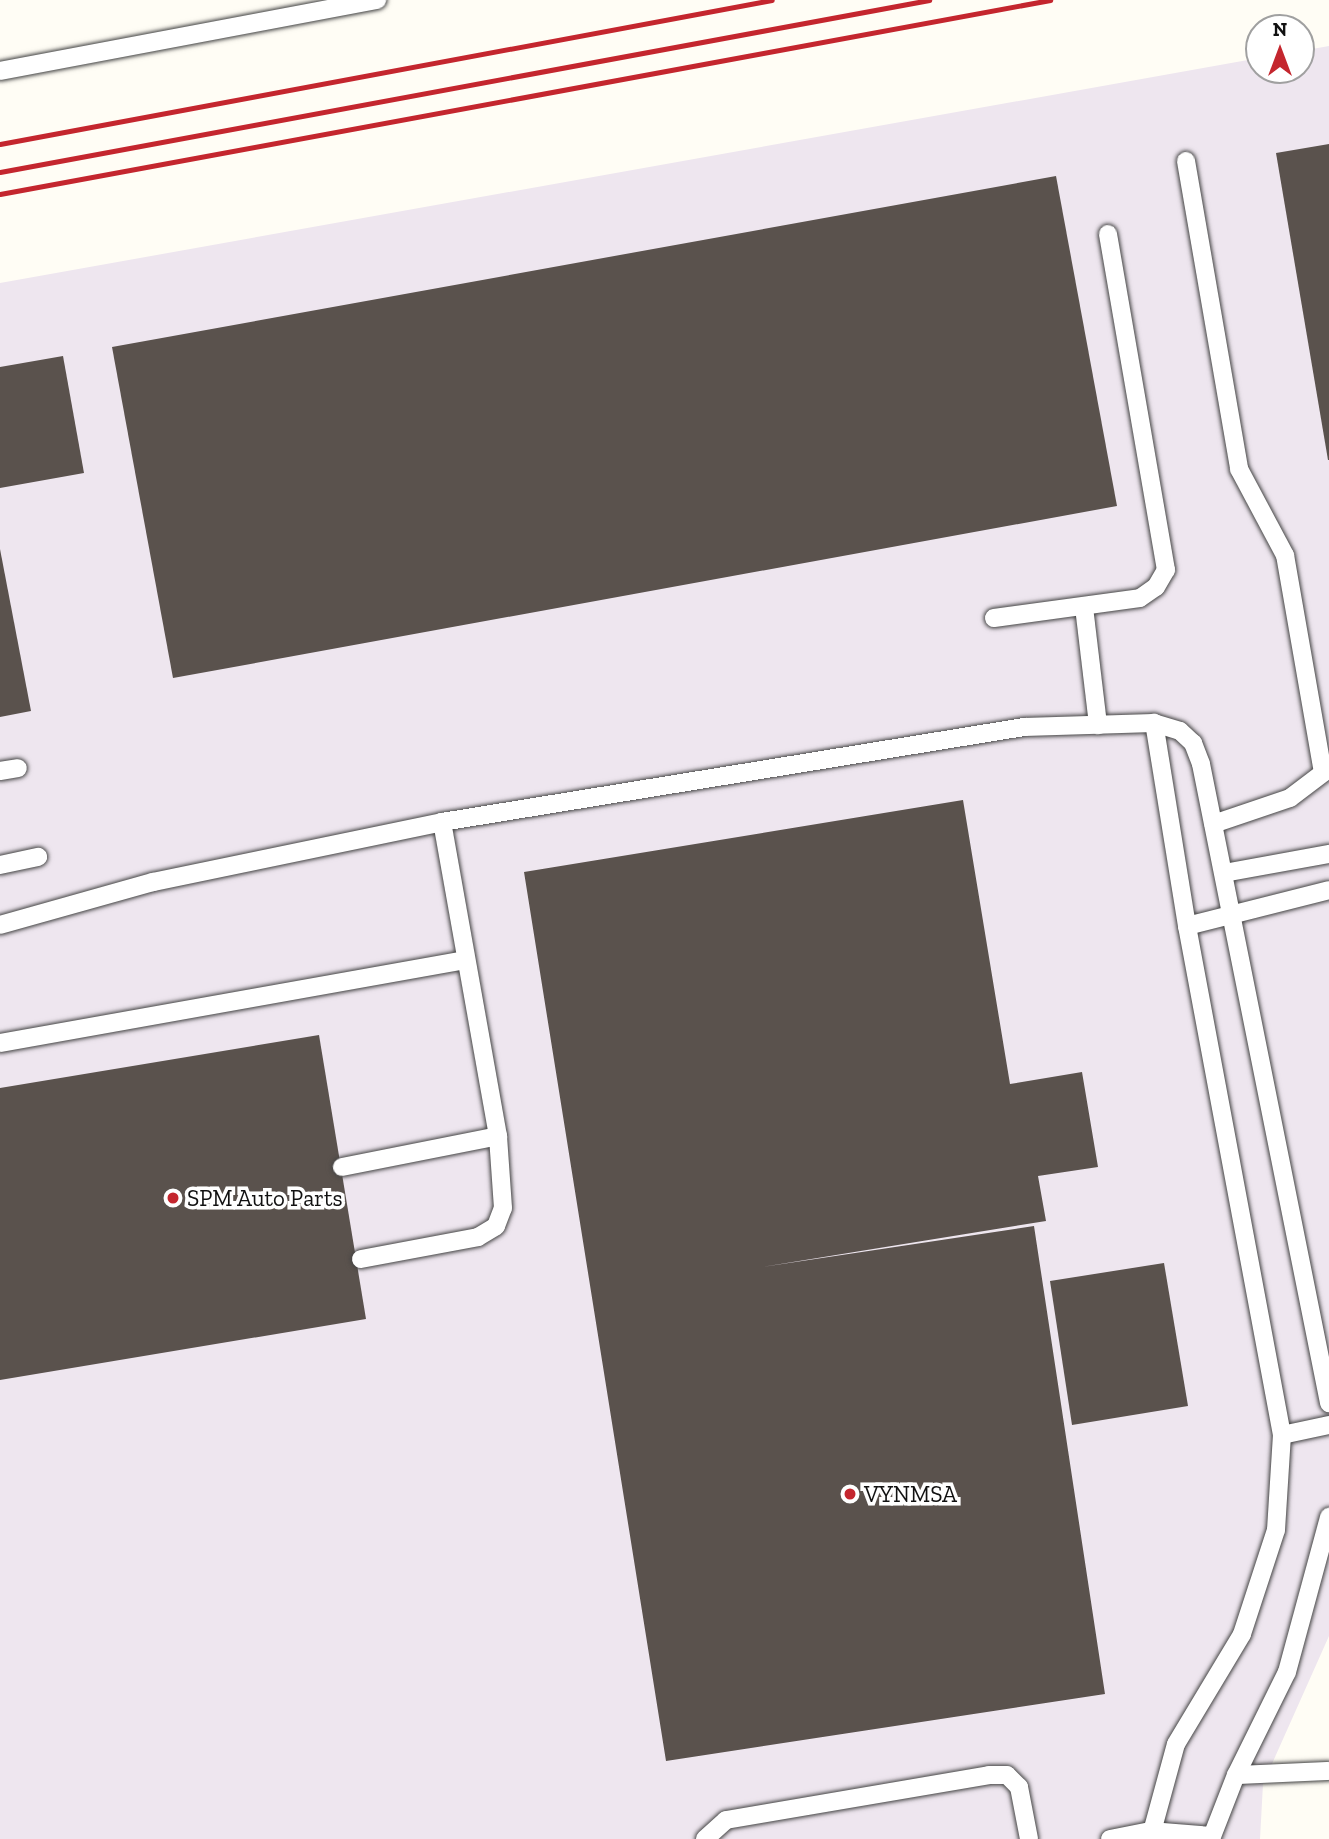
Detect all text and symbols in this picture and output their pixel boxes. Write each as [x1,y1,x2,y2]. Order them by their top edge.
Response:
north arrow [1245,14,1315,84]
text: N [1273,18,1287,41]
place label: SPM Auto Parts [187,1184,343,1212]
marker: SPM Auto Parts [165,1190,181,1206]
place label: VYNMSA [864,1480,957,1508]
marker: VYNMSA [842,1486,858,1502]

